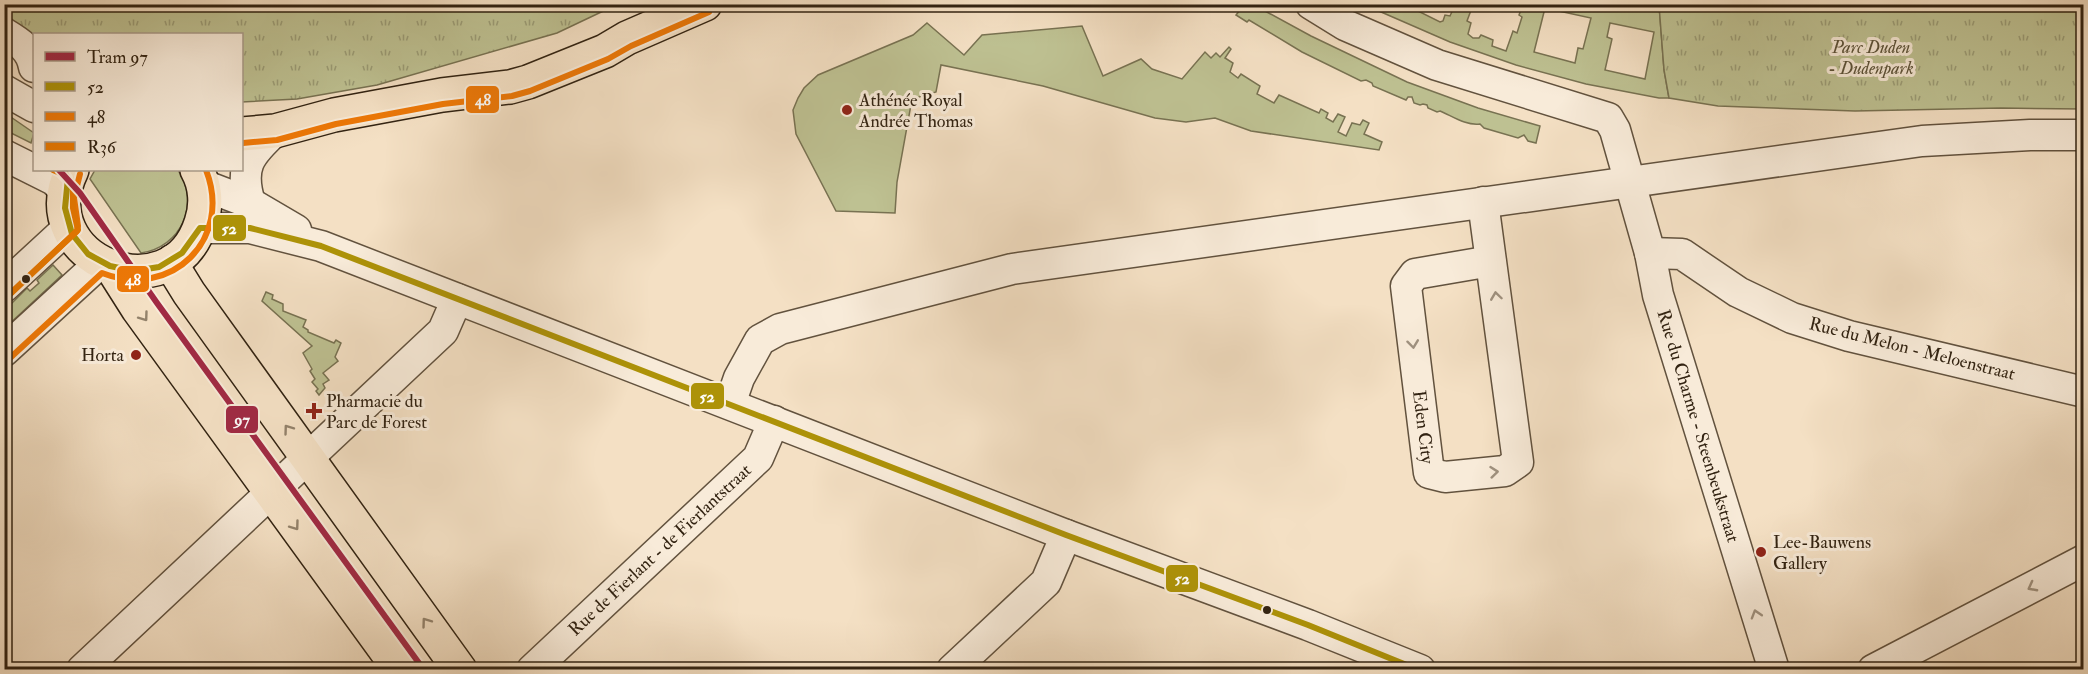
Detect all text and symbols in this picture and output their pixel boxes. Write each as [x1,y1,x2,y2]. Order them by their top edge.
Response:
legend [33,33,243,171]
park label: Parc Duden - Dudenpark [1828,36,1914,80]
text: Tram 97 [87,46,148,69]
text: 52 [87,76,104,99]
line badge: 48 [465,85,500,114]
place label: Athénée Royal Andrée Thomas [858,89,973,133]
text: 48 [474,90,492,110]
marker: Athénée Royal Andrée Thomas [840,103,854,117]
text: 48 [87,106,105,129]
text: R36 [87,136,117,159]
line badge: 52 [212,214,247,242]
text: 52 [221,219,237,239]
line badge: 48 [116,265,150,293]
text: 48 [124,270,142,290]
unlabelled marker [20,273,32,285]
one-way arrow [1490,292,1502,301]
street label: Rue du Charme - Steenbeukstraat [1652,307,1744,545]
one-way arrow [137,311,148,322]
street label: Rue du Melon - Meloenstraat [1807,312,2018,386]
one-way arrow [1406,340,1419,349]
place label: Horta [81,344,125,367]
marker: Horta [129,348,143,362]
line badge: 52 [690,382,725,410]
text: 52 [699,387,715,407]
street label: Eden City [1407,389,1439,466]
place label: Pharmacie du Parc de Forest [326,390,427,434]
marker: Pharmacie du Parc de Forest [307,404,321,418]
line badge: 97 [225,405,259,434]
text: 97 [232,410,250,430]
one-way arrow [284,425,295,436]
street label: Rue de Fierlant - de Fierlantstraat [564,459,757,641]
one-way arrow [1489,466,1498,479]
one-way arrow [288,520,299,531]
place label: Lee-Bauwens Gallery [1773,531,1871,575]
marker: Lee-Bauwens Gallery [1754,545,1768,559]
line badge: 52 [1165,564,1199,593]
text: 52 [1174,569,1190,589]
one-way arrow [2027,580,2038,591]
unlabelled marker [1261,604,1273,616]
one-way arrow [1751,609,1764,620]
one-way arrow [422,617,433,628]

